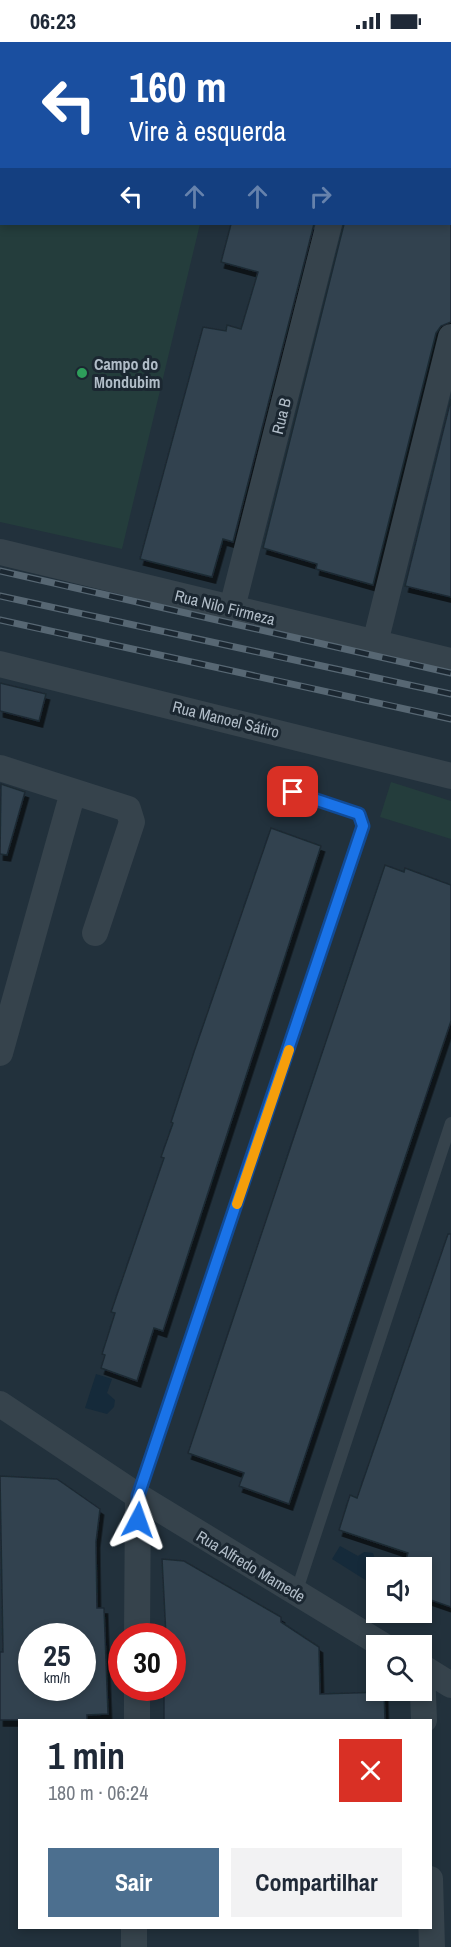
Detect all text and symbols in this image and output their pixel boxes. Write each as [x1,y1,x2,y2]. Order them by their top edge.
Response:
text: 06:23 [30,6,76,36]
text: 160 m [129,59,227,115]
icon: left [30,66,108,144]
text: Vire à esquerda [129,113,286,149]
icon: left [115,180,148,213]
icon: ahead [178,180,211,213]
icon: ahead [241,180,274,213]
icon: right [304,180,337,213]
place label: Campo do Mondubim [94,353,160,393]
marker: Campo do Mondubim [75,366,89,380]
street label: Rua B [266,395,296,436]
street label: Rua Nilo Firmeza [172,584,278,630]
street label: Rua Manoel Sátiro [170,695,282,743]
pin [267,766,318,817]
icon: arrive [276,775,309,808]
position arrow [106,1488,170,1552]
street label: Rua Alfredo Mamede [193,1525,309,1607]
map controls [366,1557,432,1701]
button: sound [366,1557,432,1623]
speed limit sign: 30 [108,1623,186,1701]
text: 25 [43,1635,71,1675]
button: search [366,1635,432,1701]
text: km/h [44,1667,70,1688]
text: 1 min [48,1732,125,1780]
button: close [339,1739,402,1802]
text: 180 m · 06:24 [48,1779,148,1806]
button: Sair [48,1848,219,1917]
button: Compartilhar [231,1848,402,1917]

